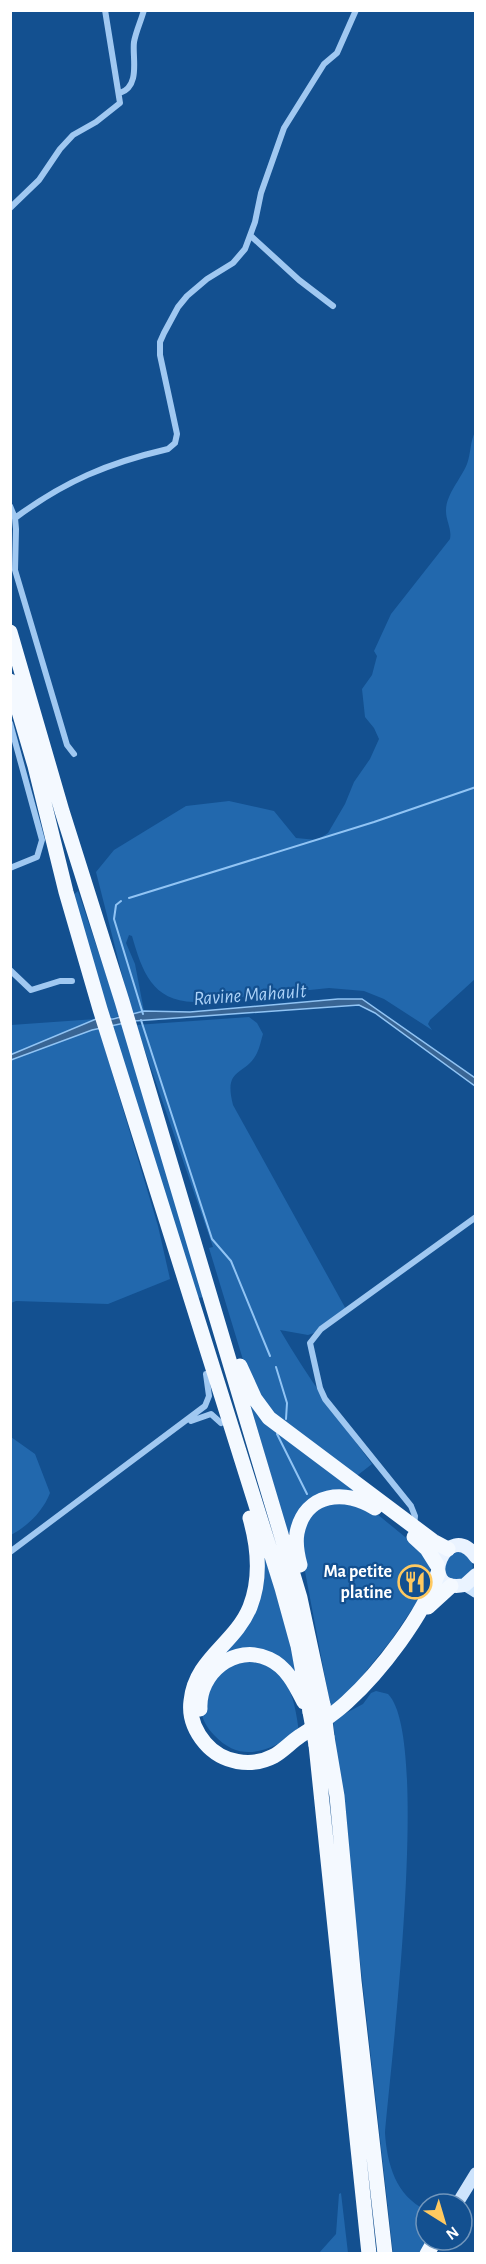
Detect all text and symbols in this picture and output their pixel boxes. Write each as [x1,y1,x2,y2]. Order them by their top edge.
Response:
water label: Ravine Mahault [193,981,308,1009]
place label: Ma petite platine [323,1563,392,1602]
restaurant icon: Ma petite platine [397,1564,433,1600]
north arrow [414,2192,474,2252]
text: N [443,2223,462,2243]

